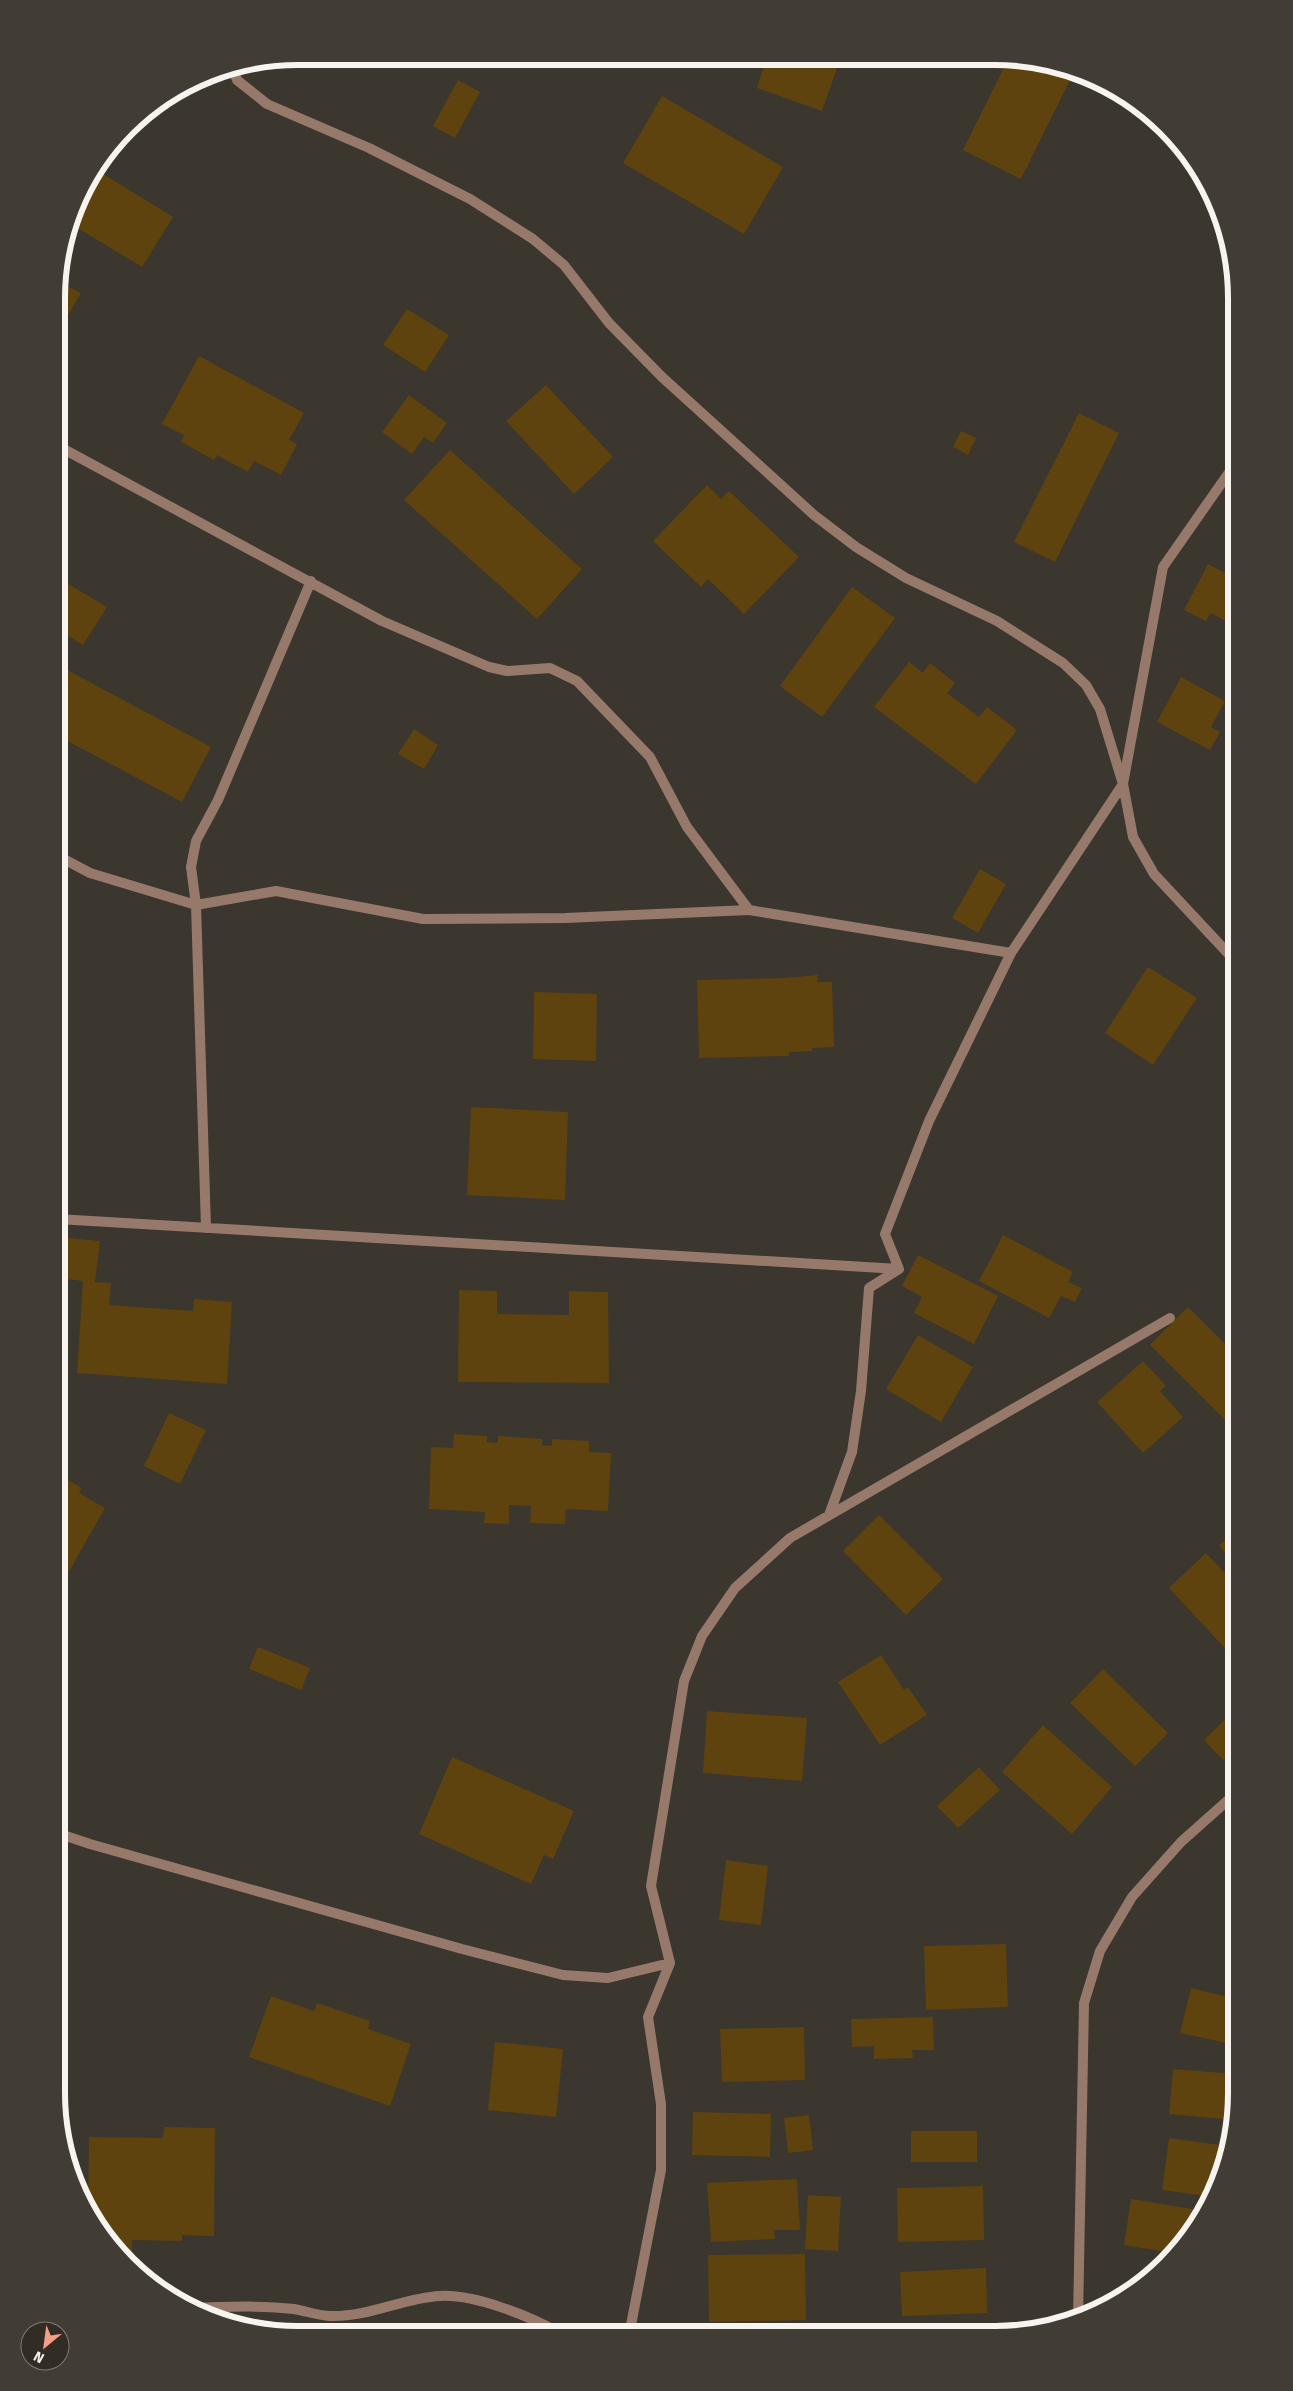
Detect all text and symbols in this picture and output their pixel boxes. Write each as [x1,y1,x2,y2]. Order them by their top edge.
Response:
north arrow [20,2321,70,2371]
text: N [31,2347,47,2367]

